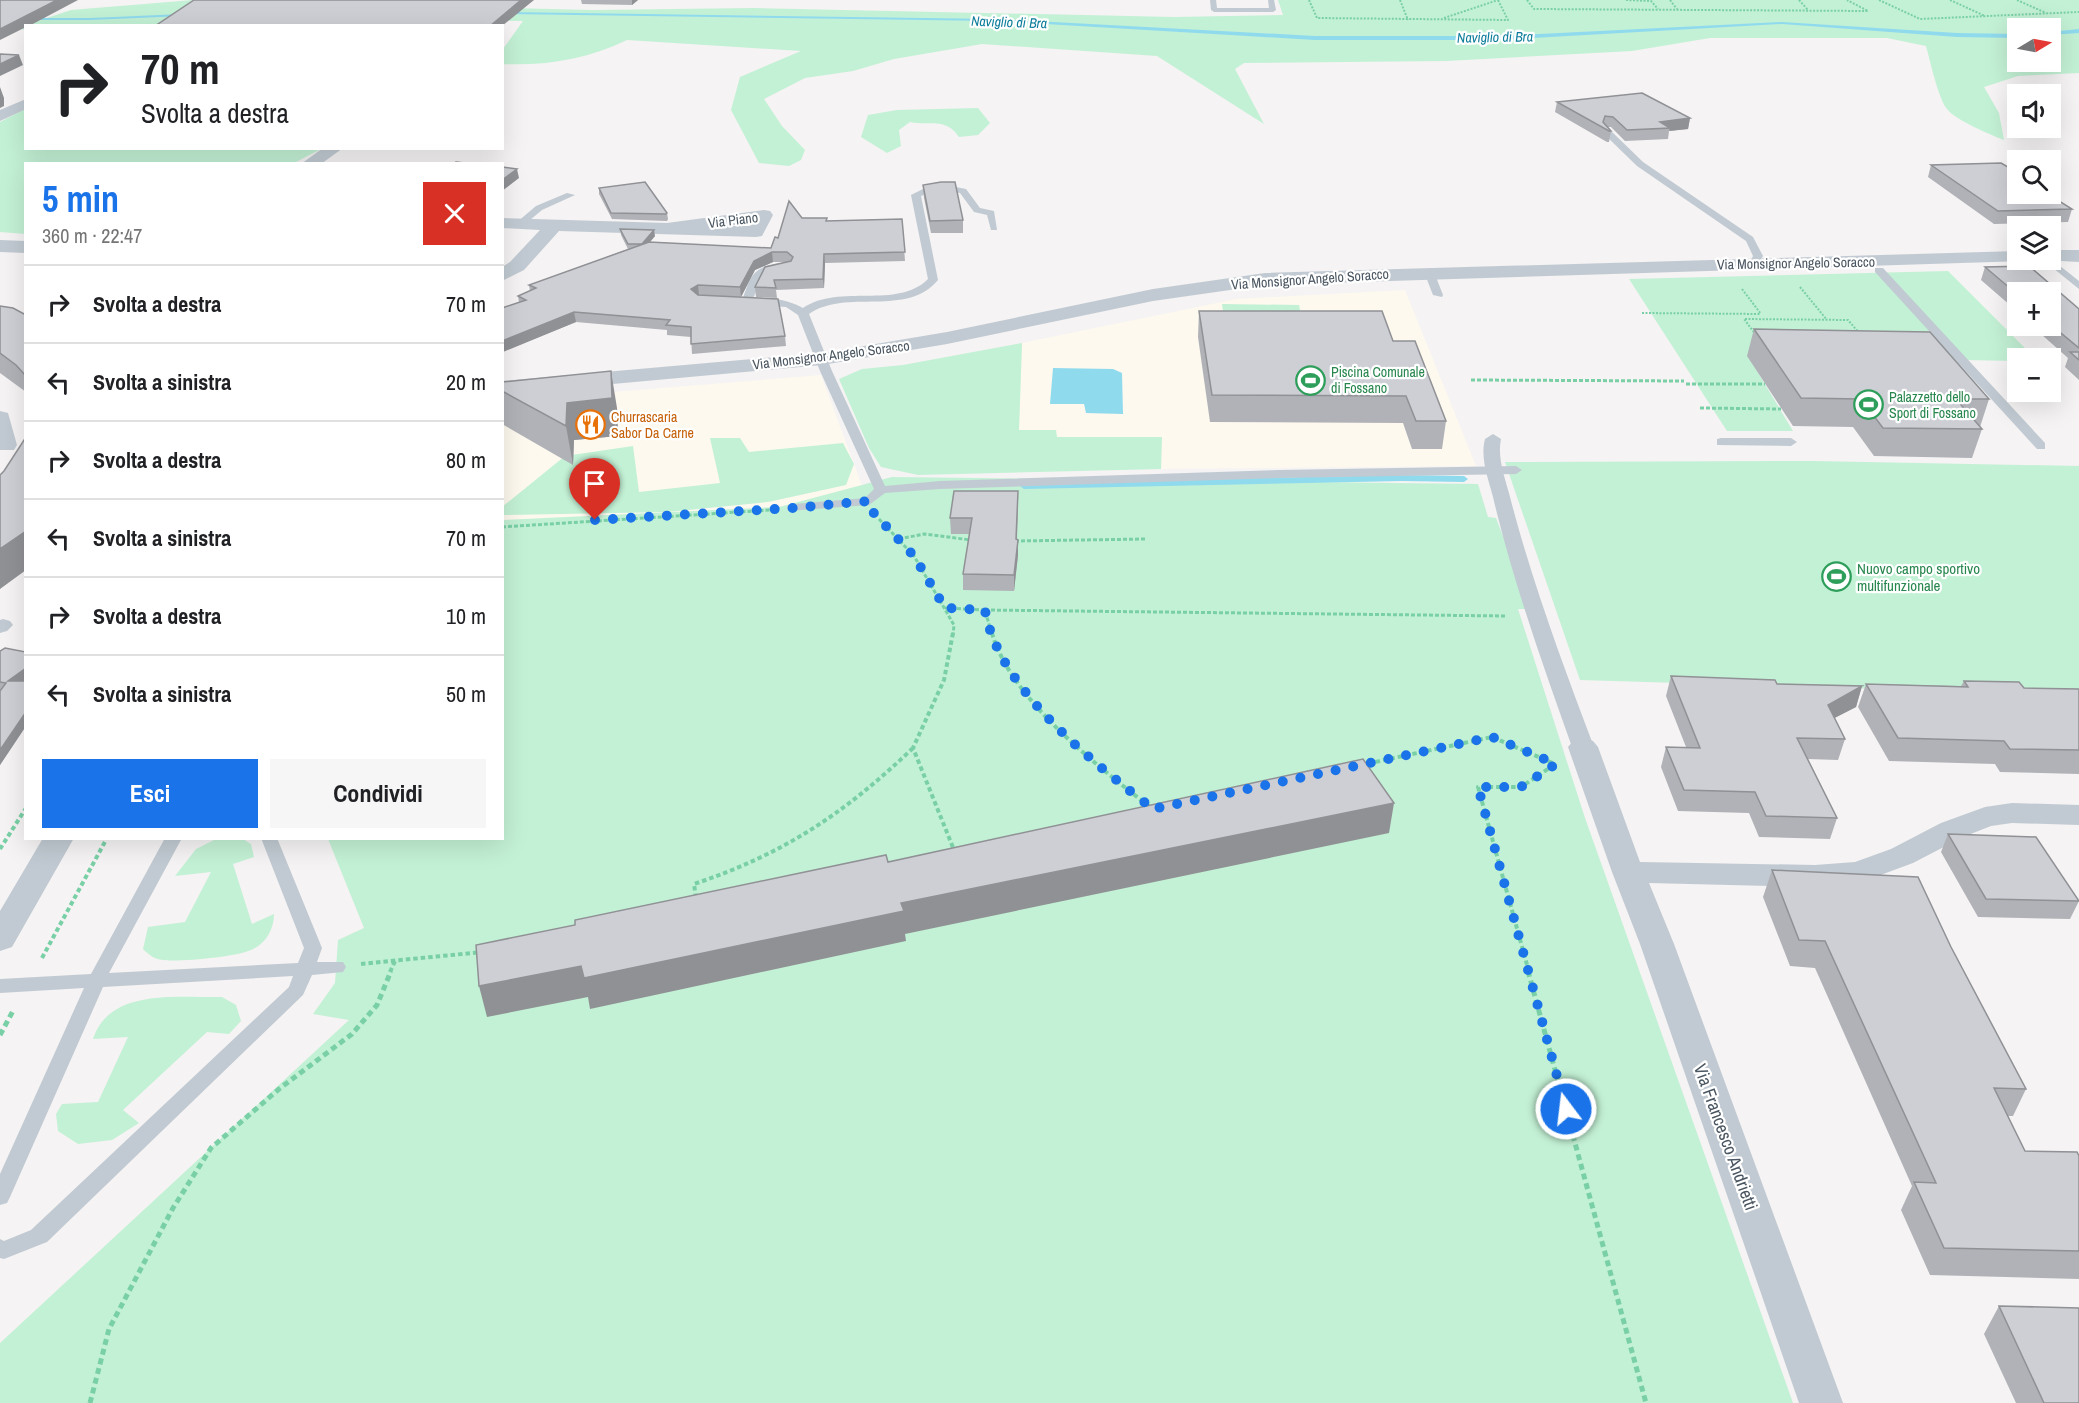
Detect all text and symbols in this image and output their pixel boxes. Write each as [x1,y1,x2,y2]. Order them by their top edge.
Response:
water label: Naviglio di Bra [971,12,1047,32]
north arrow [2007,18,2061,72]
map controls [2007,18,2061,402]
water label: Naviglio di Bra [1457,27,1533,47]
text: 70 m [141,41,220,97]
icon: right [42,48,120,126]
button: sound [2007,84,2061,138]
text: Svolta a destra [141,95,289,131]
button: search [2007,150,2061,204]
text: 5 min [42,175,119,223]
button: close [423,182,486,245]
street label: Via Piano [707,208,759,232]
button: layers [2007,216,2061,270]
text: 360 m · 22:47 [42,222,142,249]
street label: Via Monsignor Angelo Soracco [1717,253,1875,273]
street label: Via Monsignor Angelo Soracco [1231,265,1389,293]
button: + [2007,282,2061,336]
icon: right [42,288,75,321]
text: Svolta a destra [93,289,221,319]
text: 70 m [446,289,486,319]
street label: Via Monsignor Angelo Soracco [751,336,911,374]
button: − [2007,348,2061,402]
place label: Piscina Comunale di Fossano [1331,363,1425,397]
sports icon: Piscina Comunale di Fossano [1294,364,1326,396]
icon: left [42,366,75,399]
text: Svolta a sinistra [93,367,231,397]
text: 20 m [446,367,486,397]
place label: Palazzetto dello Sport di Fossano [1889,388,1976,422]
sports icon: Palazzetto dello Sport di Fossano [1852,389,1884,421]
place label: Churrascaria Sabor Da Carne [611,408,694,442]
restaurant icon: Churrascaria Sabor Da Carne [574,409,606,441]
icon: right [42,444,75,477]
text: Svolta a destra [93,445,221,475]
text: 80 m [446,445,486,475]
pin [569,458,620,520]
icon: arrive [578,467,611,500]
icon: left [42,522,75,555]
text: Svolta a sinistra [93,523,231,553]
text: 70 m [446,523,486,553]
place label: Nuovo campo sportivo multifunzionale [1857,558,1980,596]
sports icon: Nuovo campo sportivo multifunzionale [1820,561,1852,593]
icon: right [42,600,75,633]
text: Svolta a destra [93,601,221,631]
text: 10 m [446,601,486,631]
icon: left [42,678,75,711]
text: Svolta a sinistra [93,679,231,709]
text: 50 m [446,679,486,709]
button: Esci [42,759,258,828]
button: Condividi [270,759,486,828]
street label: Via Francesco Andrietti [1688,1060,1764,1214]
position arrow [1534,1077,1598,1141]

